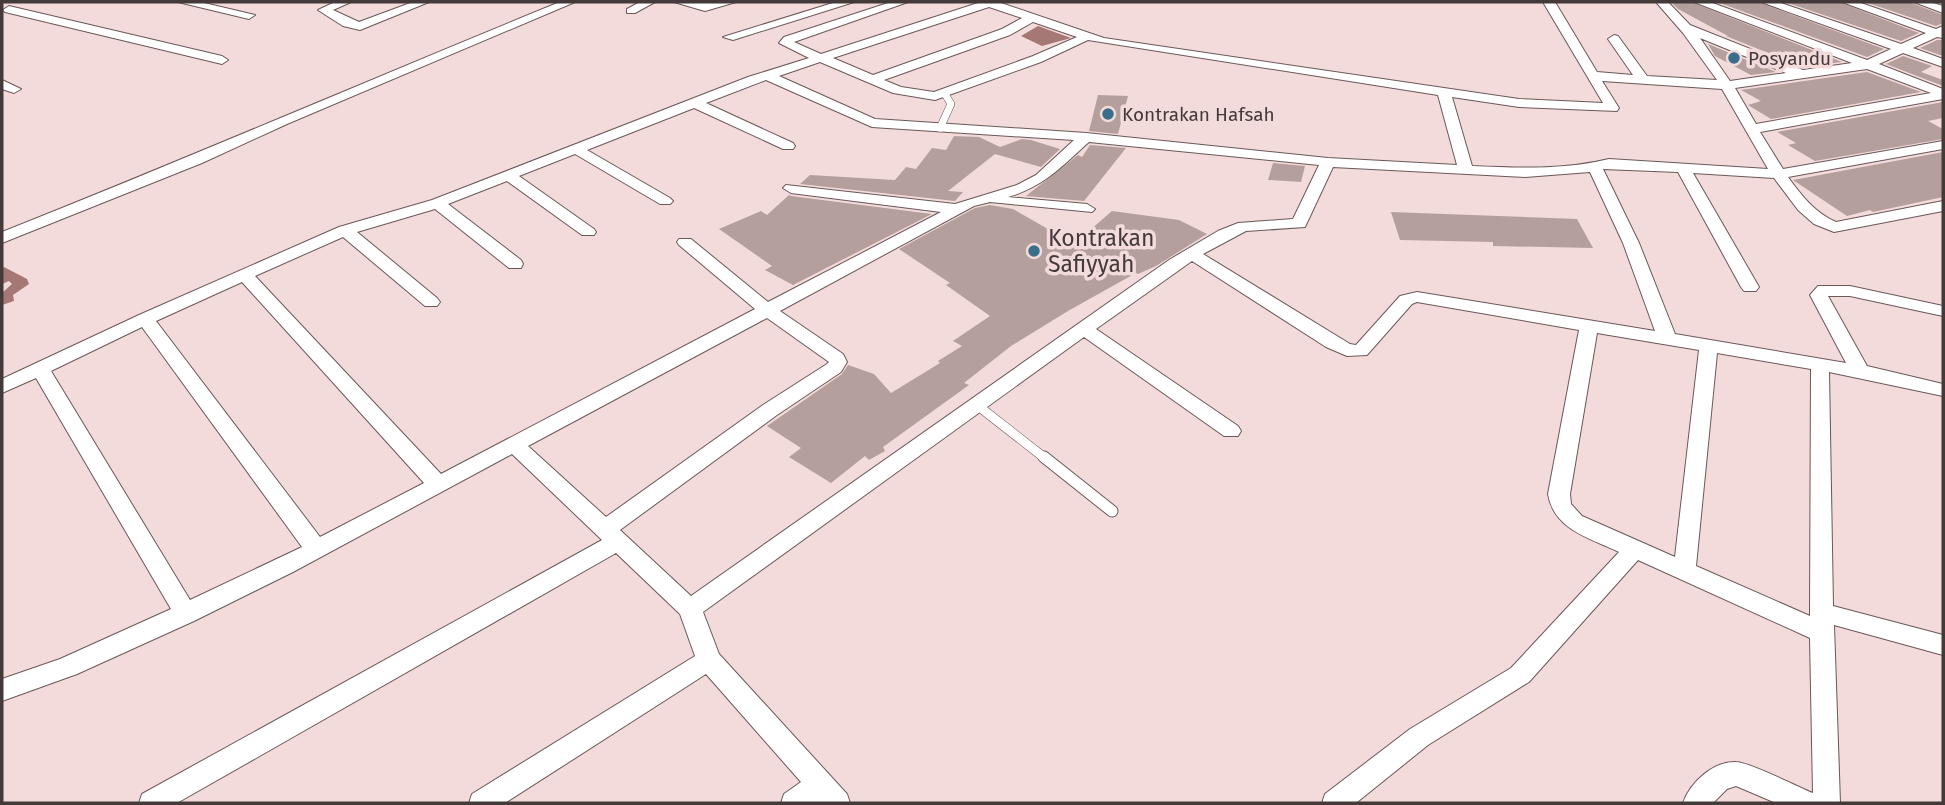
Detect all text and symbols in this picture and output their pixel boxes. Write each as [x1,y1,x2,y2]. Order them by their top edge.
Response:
place label: Posyandu [1748,47,1831,70]
marker: Posyandu [1726,50,1742,66]
place label: Kontrakan Hafsah [1122,103,1275,126]
marker: Kontrakan Hafsah [1100,106,1116,122]
place label: Kontrakan Safiyyah [1048,224,1154,278]
marker: Kontrakan Safiyyah [1026,243,1042,259]

